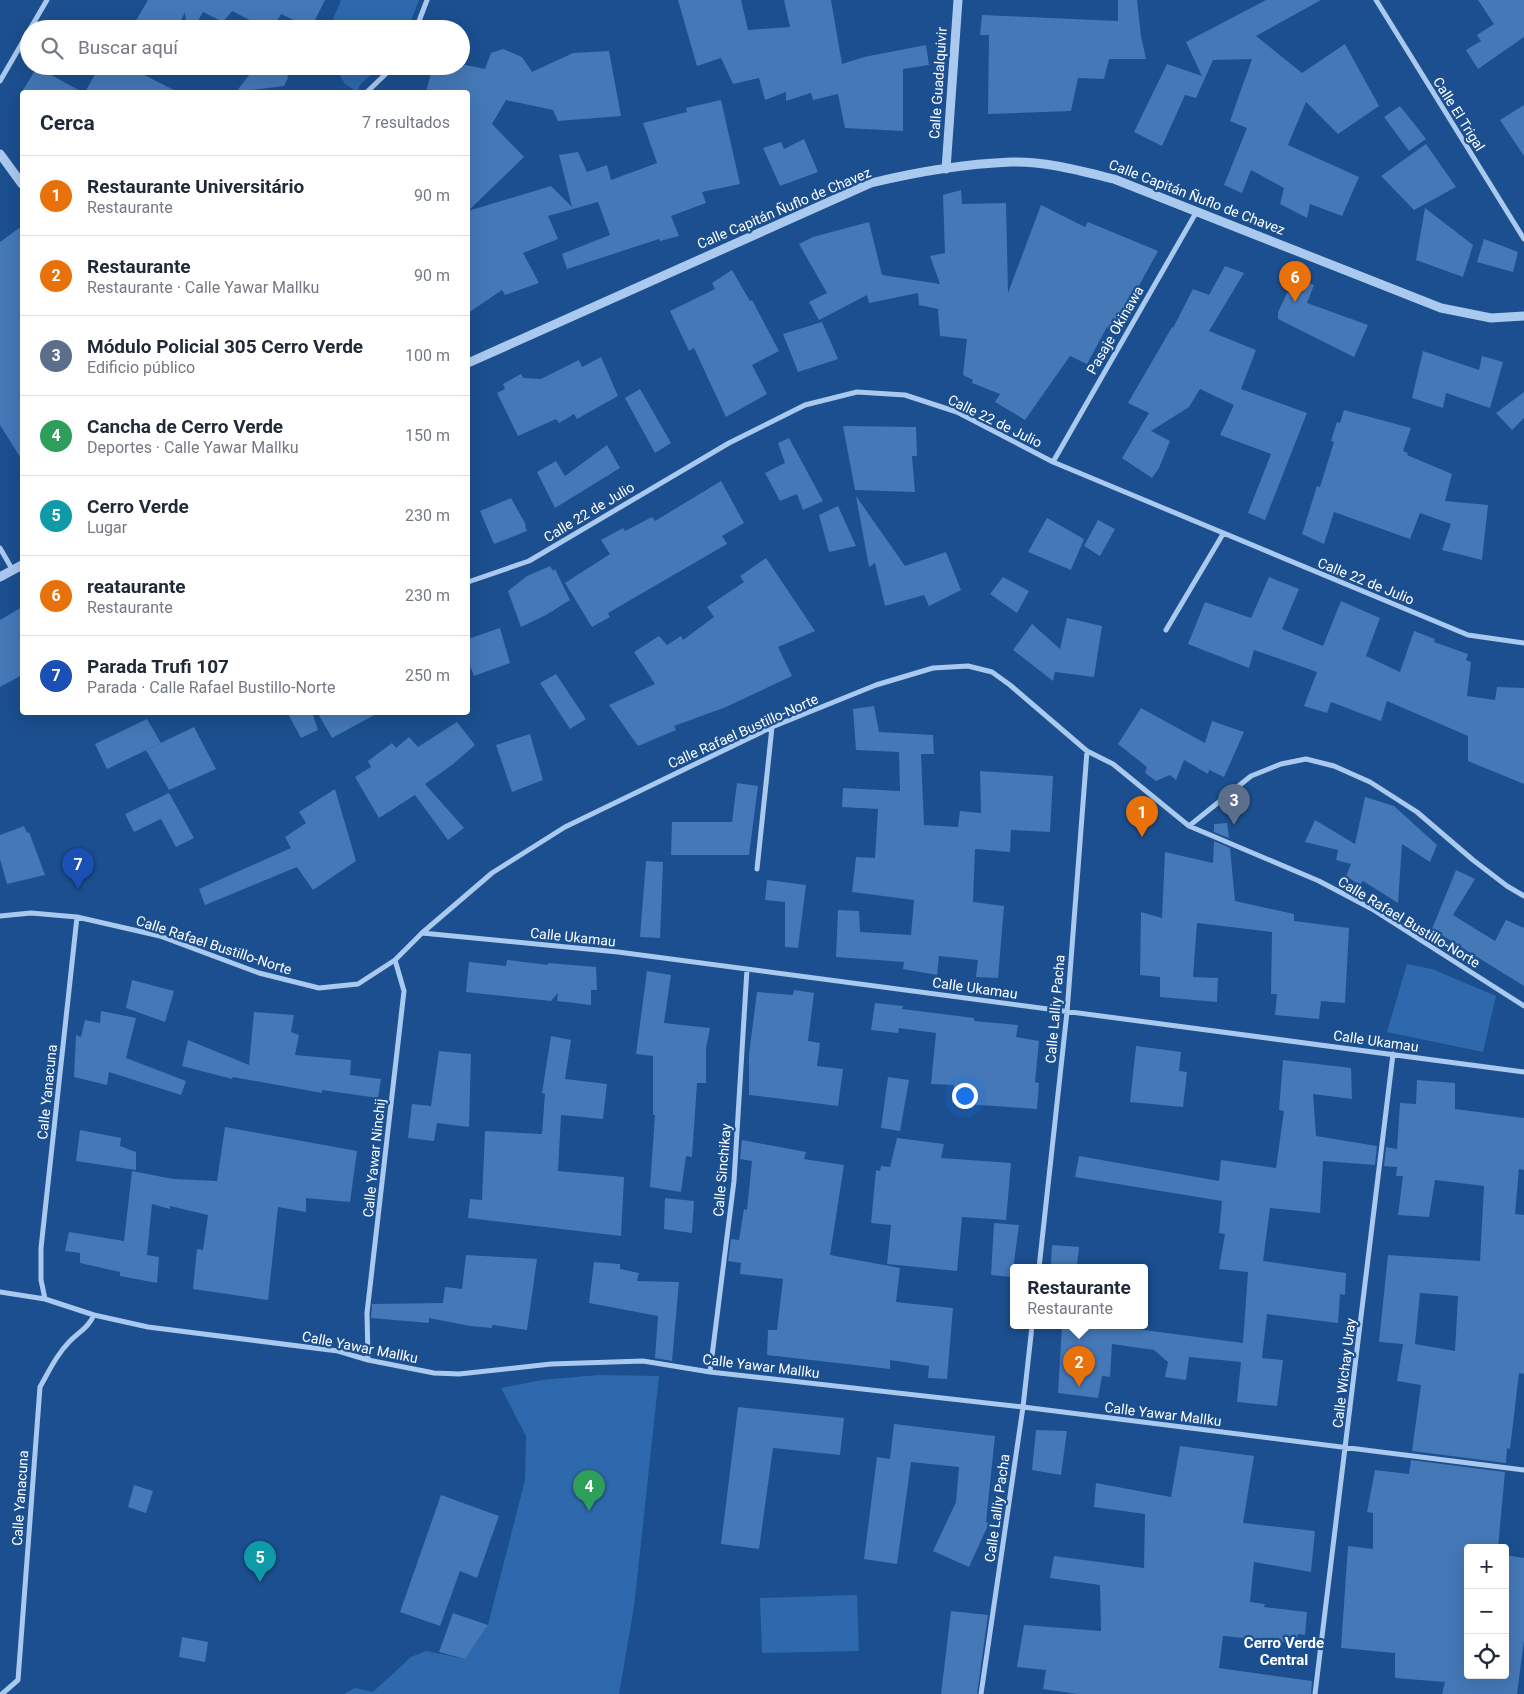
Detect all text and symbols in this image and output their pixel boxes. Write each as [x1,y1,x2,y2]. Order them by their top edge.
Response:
search box [20,20,470,75]
street label: Calle Guadalquivir [926,26,950,140]
icon: search [38,34,66,62]
text: Buscar aquí [78,36,178,59]
street label: Calle El Trigal [1430,74,1488,154]
text: Cerca [40,111,95,135]
text: 7 resultados [362,113,450,132]
street label: Calle Capitán Ñuflo de Chavez [1107,155,1288,238]
street label: Calle Capitán Ñuflo de Chavez [694,163,873,252]
text: Restaurante Universitário [87,175,304,198]
text: 1 [51,186,61,205]
text: 90 m [414,186,450,205]
text: Restaurante [87,198,173,217]
text: Restaurante [87,255,191,278]
pin: 6 [1279,261,1311,302]
text: 2 [51,266,61,285]
text: 90 m [414,266,450,285]
text: Restaurante · Calle Yawar Mallku [87,278,319,297]
street label: Pasaje Okinawa [1083,283,1147,377]
text: Módulo Policial 305 Cerro Verde [87,335,363,358]
text: 3 [51,346,61,365]
text: 100 m [405,346,450,365]
text: Edificio público [87,358,195,377]
street label: Calle 22 de Julio [945,391,1045,451]
text: Cancha de Cerro Verde [87,415,283,438]
text: 4 [51,426,61,445]
text: 150 m [405,426,450,445]
text: Deportes · Calle Yawar Mallku [87,438,299,457]
street label: Calle 22 de Julio [541,479,637,545]
text: Cerro Verde [87,495,189,518]
text: 5 [51,506,61,525]
text: 230 m [405,506,450,525]
text: Lugar [87,518,127,537]
street label: Calle 22 de Julio [1315,554,1417,608]
text: reataurante [87,575,186,598]
text: 6 [51,586,61,605]
text: 230 m [405,586,450,605]
text: Restaurante [87,598,173,617]
text: Parada Trufi 107 [87,655,229,678]
text: 7 [51,666,61,685]
text: 250 m [405,666,450,685]
text: Parada · Calle Rafael Bustillo-Norte [87,678,335,697]
street label: Calle Rafael Bustillo-Norte [665,691,821,771]
pin: 3 [1218,784,1250,825]
pin: 1 [1126,796,1158,837]
pin: 7 [62,848,94,889]
street label: Calle Rafael Bustillo-Norte [1335,873,1483,971]
street label: Calle Rafael Bustillo-Norte [134,912,294,978]
street label: Calle Ukamau [529,925,617,949]
street label: Calle Lalliy Pacha [1042,954,1068,1064]
street label: Calle Ukamau [931,974,1019,1002]
street label: Calle Ukamau [1332,1027,1420,1055]
street label: Calle Yanacuna [34,1044,60,1140]
your location [952,1083,978,1109]
street label: Calle Yawar Ninchij [360,1098,388,1218]
street label: Calle Sinchikay [710,1122,734,1217]
popup [1010,1264,1148,1329]
text: Restaurante [1027,1276,1131,1299]
text: Restaurante [1027,1299,1113,1318]
street label: Calle Wichay Uray [1329,1317,1359,1429]
street label: Calle Yawar Mallku [301,1328,419,1366]
pin: 2 [1063,1346,1095,1387]
street label: Calle Yawar Mallku [702,1351,820,1381]
street label: Calle Yawar Mallku [1104,1399,1222,1429]
street label: Calle Yanacuna [9,1450,31,1546]
street label: Calle Lalliy Pacha [981,1453,1013,1563]
pin: 4 [573,1470,605,1511]
pin: 5 [244,1541,276,1582]
map controls [1464,1544,1509,1679]
button: + [1464,1544,1509,1589]
button: − [1464,1589,1509,1634]
district label: Cerro Verde Central [1244,1634,1324,1669]
button: locate [1464,1634,1509,1679]

